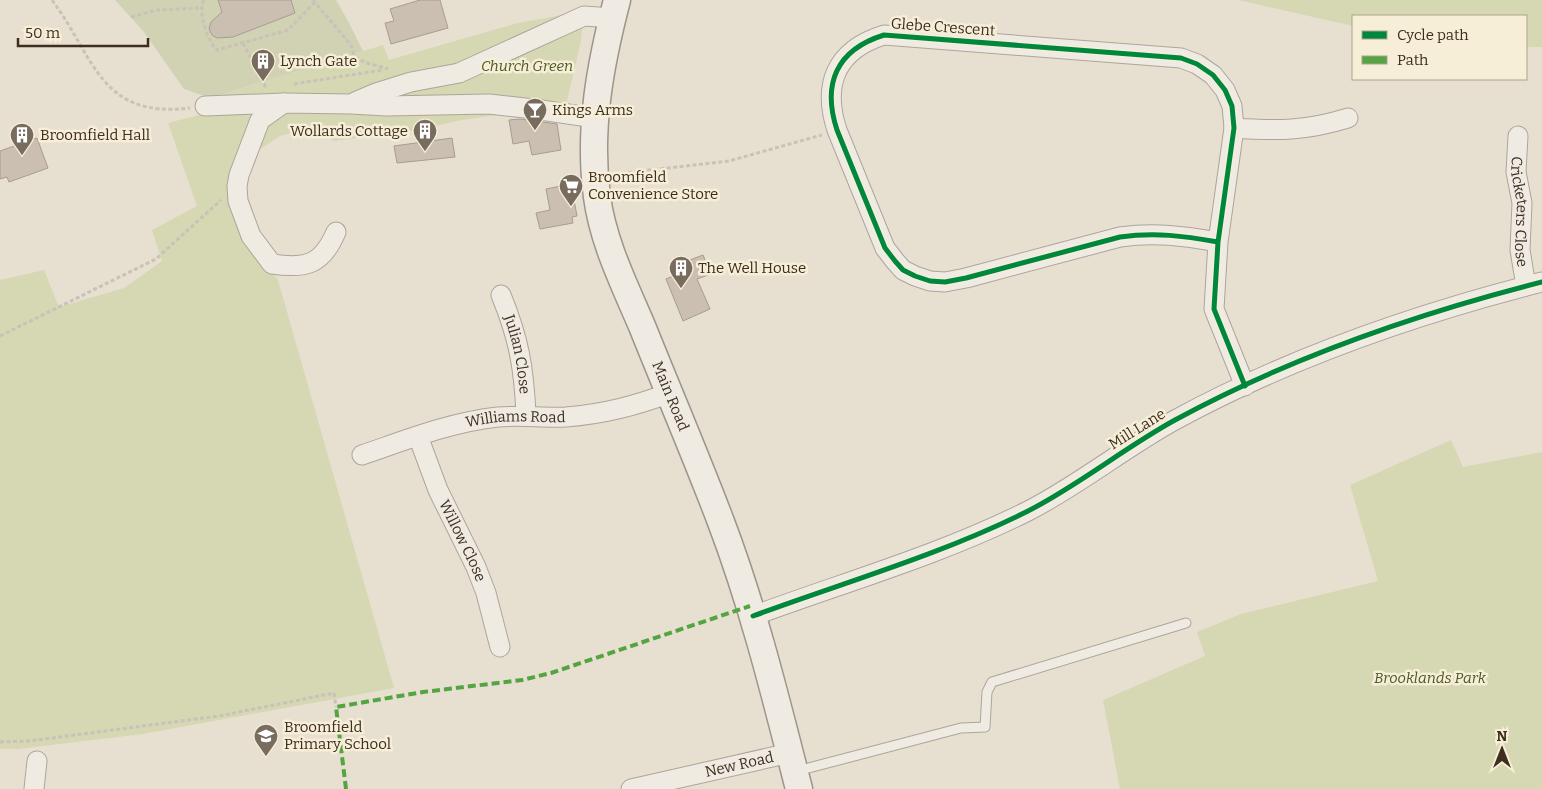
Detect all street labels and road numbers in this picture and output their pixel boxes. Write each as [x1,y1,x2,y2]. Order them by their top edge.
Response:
street label: Glebe Crescent [890,14,996,40]
street label: Cricketers Close [1507,156,1532,268]
street label: Julian Close [500,311,534,395]
street label: Main Road [648,358,693,434]
street label: Mill Lane [1105,405,1169,453]
street label: Williams Road [464,407,566,431]
street label: Willow Close [435,497,490,584]
street label: New Road [703,748,775,781]

